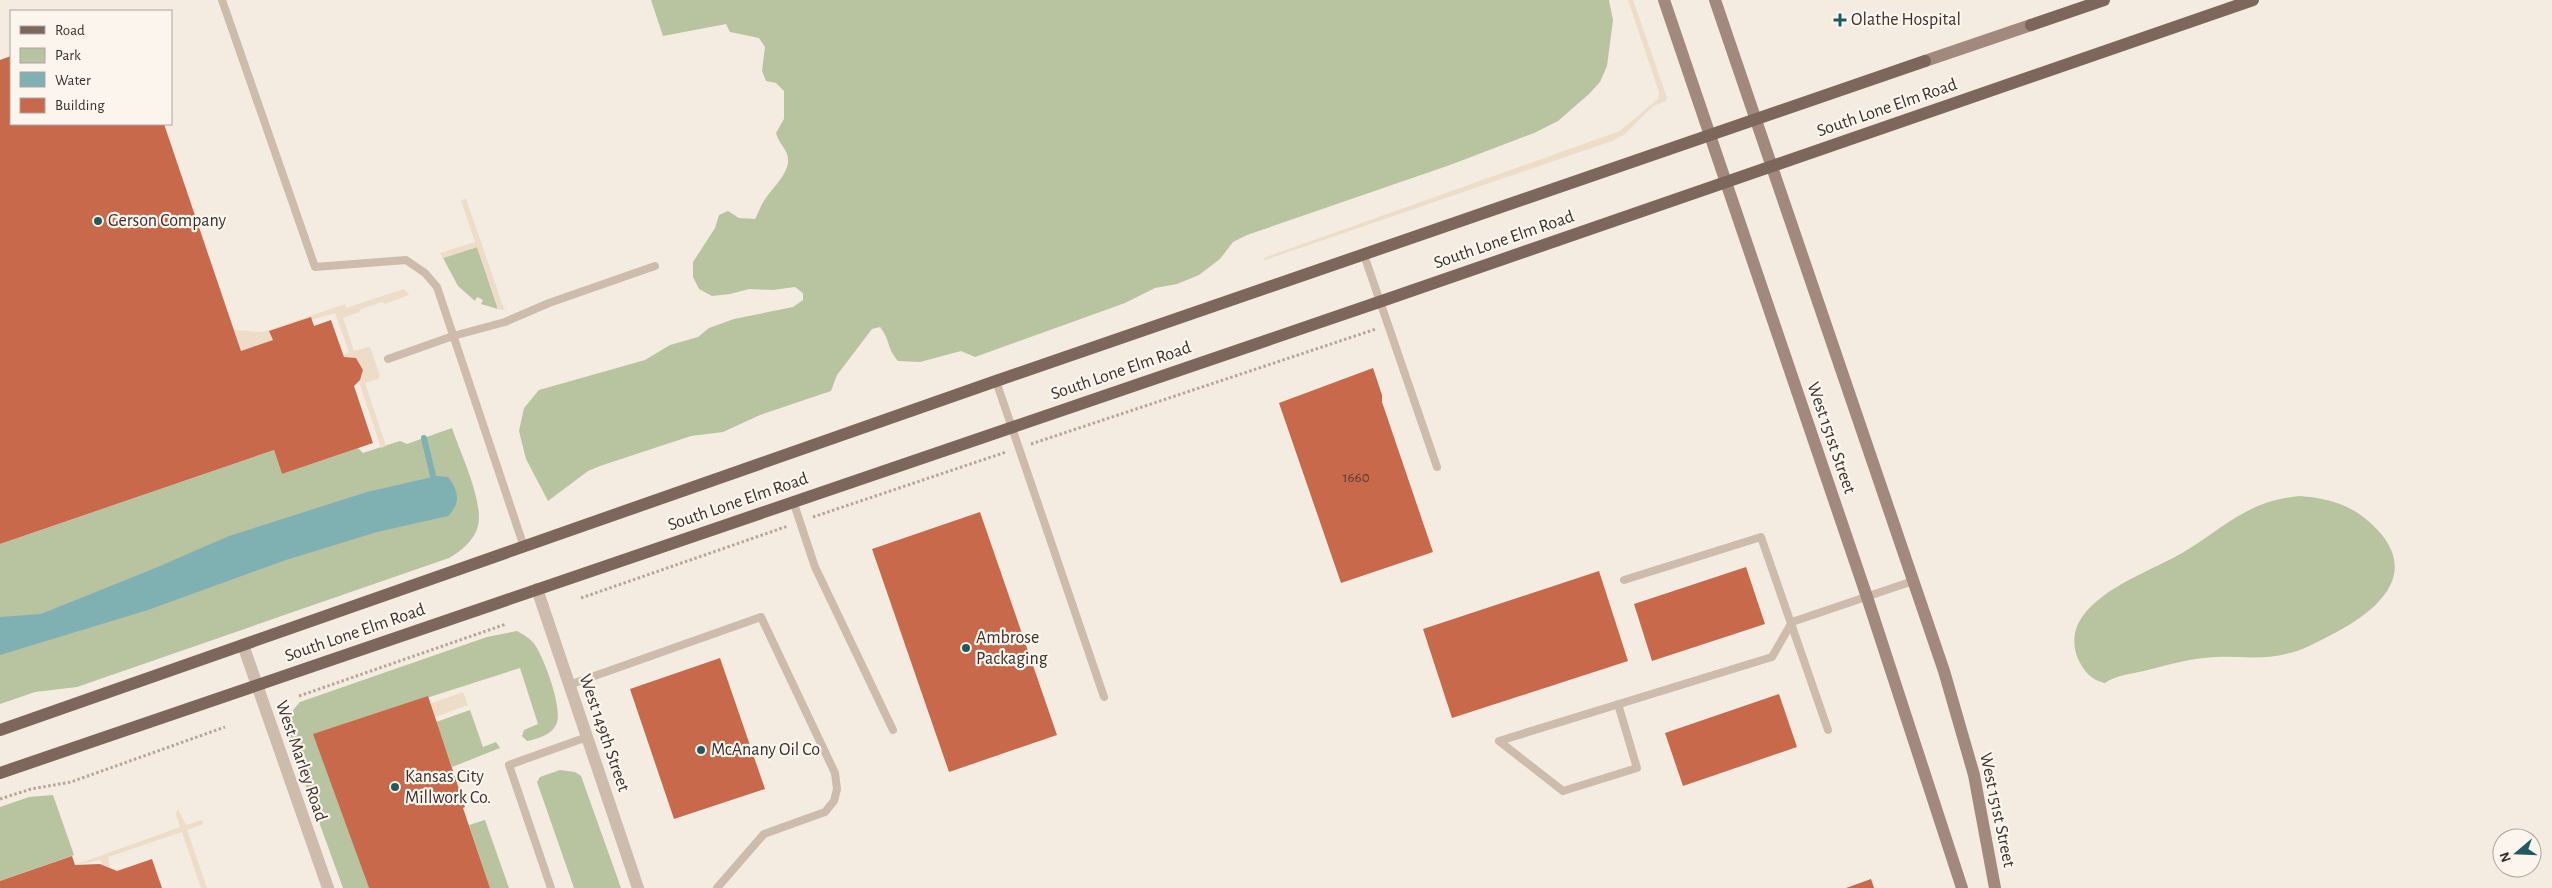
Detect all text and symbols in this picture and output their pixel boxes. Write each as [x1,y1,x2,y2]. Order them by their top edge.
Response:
legend [10,10,172,125]
place label: Olathe Hospital [1851,11,1961,29]
marker: Olathe Hospital [1833,13,1847,27]
text: Road [55,23,85,38]
text: Park [55,48,81,63]
text: Water [55,73,91,88]
street label: South Lone Elm Road [1815,76,1959,140]
text: Building [55,98,105,113]
street label: South Lone Elm Road [1432,208,1576,272]
place label: Gerson Company [108,212,226,230]
marker: Gerson Company [92,215,104,227]
street label: South Lone Elm Road [1049,339,1193,403]
street label: West 151st Street [1804,380,1859,496]
street label: South Lone Elm Road [666,470,810,534]
house number: 1660 [1342,470,1370,485]
street label: South Lone Elm Road [283,601,427,665]
place label: Ambrose Packaging [976,629,1048,668]
marker: Ambrose Packaging [960,642,972,654]
street label: West 149th Street [576,672,633,794]
street label: West Marley Road [272,698,330,824]
place label: McAnany Oil Co [711,741,820,759]
marker: McAnany Oil Co [695,744,707,756]
street label: West 151st Street [1976,751,2018,869]
place label: Kansas City Millwork Co. [405,768,491,807]
marker: Kansas City Millwork Co. [389,781,401,793]
north arrow [2492,828,2542,878]
text: N [2497,850,2514,864]

